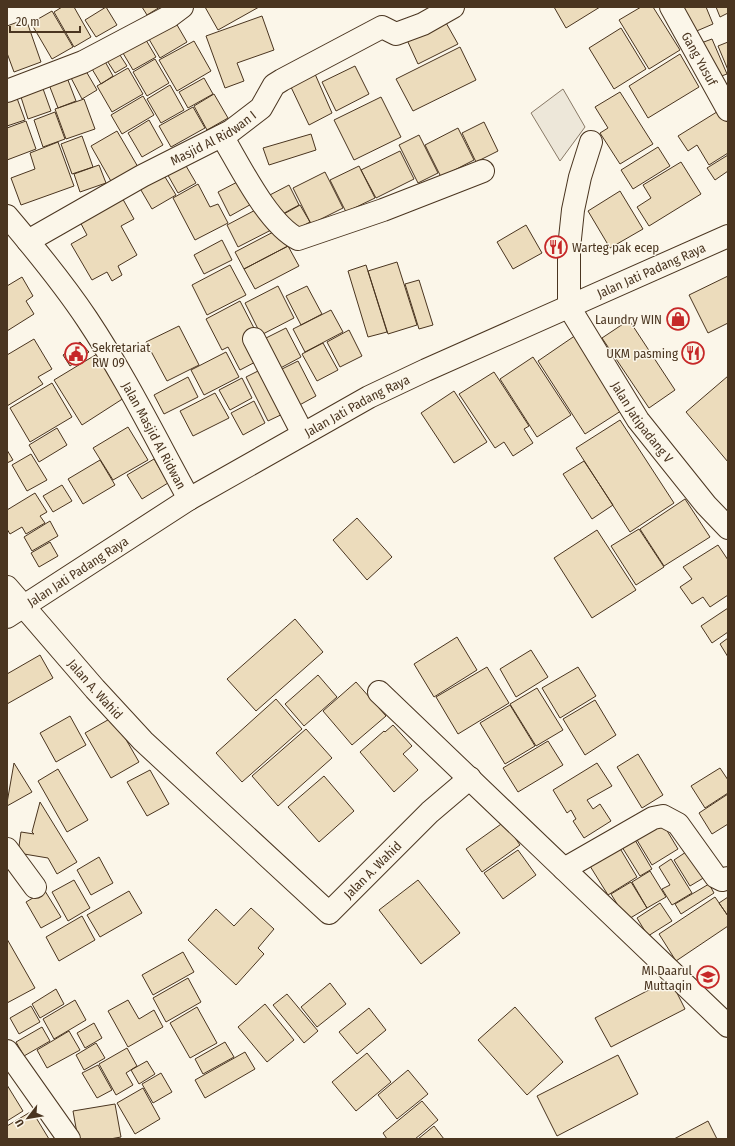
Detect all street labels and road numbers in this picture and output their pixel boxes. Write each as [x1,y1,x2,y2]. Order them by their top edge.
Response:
street label: Gang Yusuf [679,29,721,89]
street label: Masjid Al Ridwan I [168,107,259,168]
street label: Jalan Jati Padang Raya [594,240,708,301]
street label: Jalan Jati Padang Raya [301,371,412,440]
street label: Jalan Jatipadang V [609,378,677,466]
street label: Jalan Masjid Al Ridwan [119,379,190,491]
street label: Jalan Jati Padang Raya [24,533,131,609]
street label: Jalan A. Wahid [65,656,126,722]
street label: Jalan A. Wahid [340,838,404,902]

